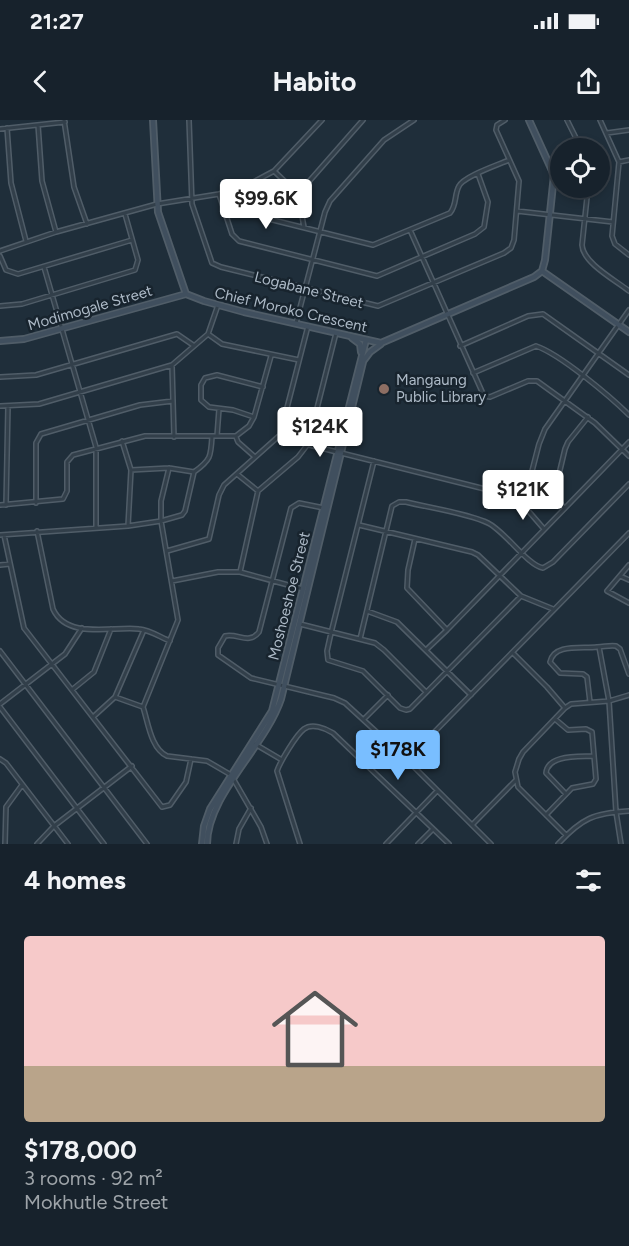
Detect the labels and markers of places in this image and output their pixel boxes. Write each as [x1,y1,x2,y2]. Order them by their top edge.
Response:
pin: $99.6K [217,179,315,230]
place label: Mangaung Public Library [396,371,486,406]
marker: Mangaung Public Library [377,382,391,396]
pin: $124K [278,407,362,458]
pin: $121K [481,470,565,521]
pin: $178K [356,730,440,781]

